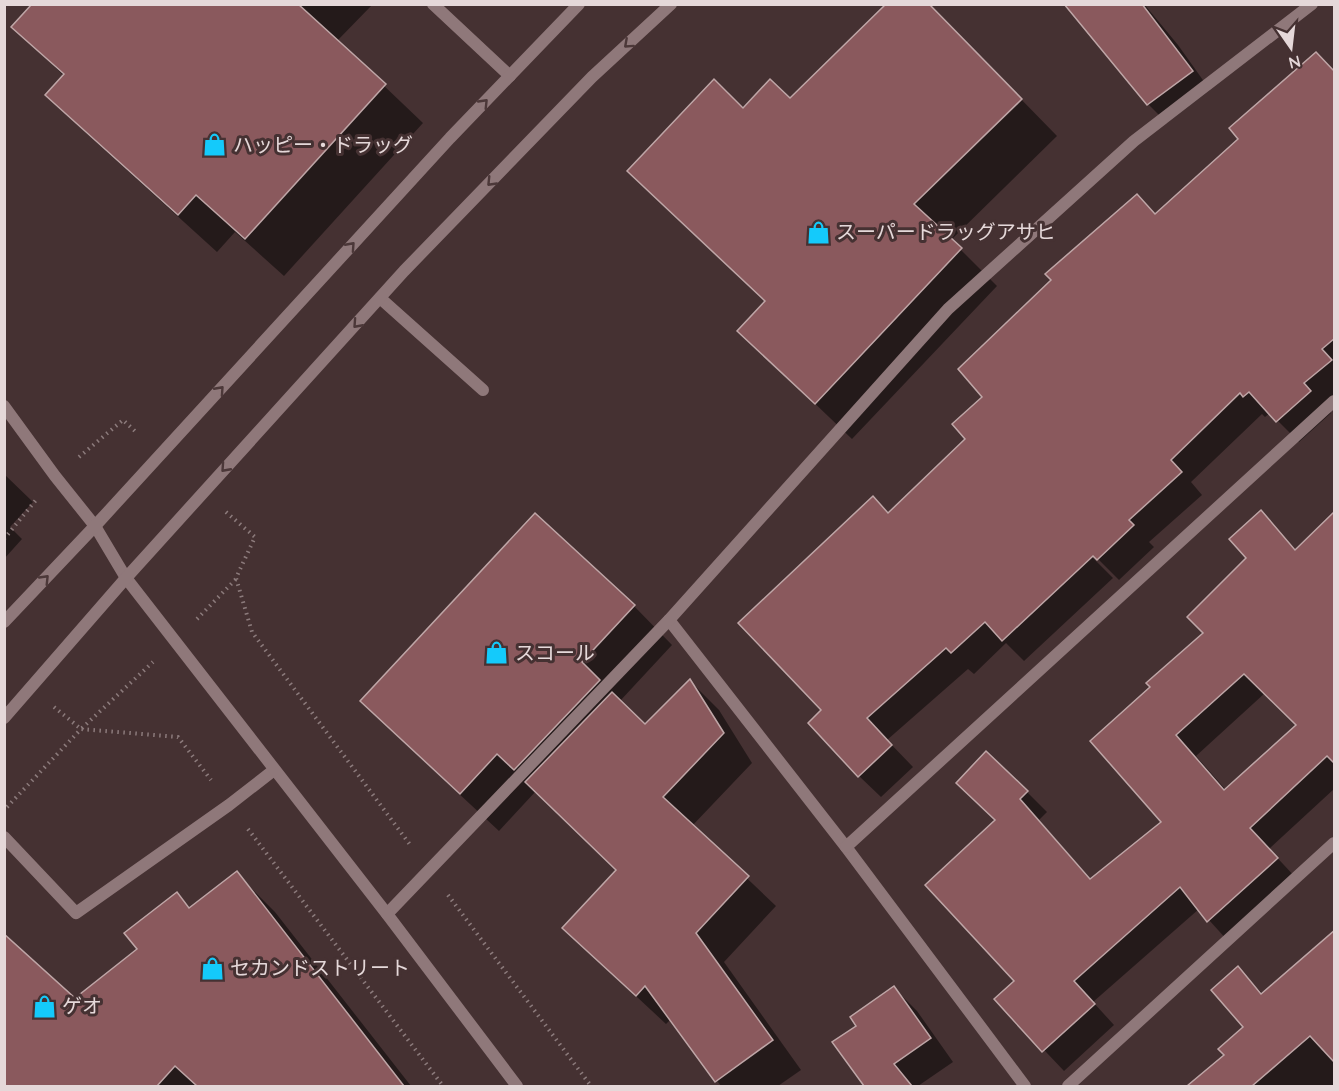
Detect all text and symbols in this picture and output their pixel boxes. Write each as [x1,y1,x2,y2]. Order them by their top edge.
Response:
north arrow [1261,18,1321,78]
one-way arrow [625,37,635,48]
text: N [1287,51,1303,74]
one-way arrow [476,99,487,110]
shop icon: ハッピー・ドラッグ [202,132,228,158]
place label: ハッピー・ドラッグ [233,132,413,157]
one-way arrow [487,175,498,186]
shop icon: スーパードラッグアサヒ [805,219,831,245]
place label: スーパードラッグアサヒ [836,219,1056,244]
one-way arrow [344,242,355,253]
one-way arrow [353,317,364,327]
one-way arrow [213,386,224,397]
one-way arrow [222,461,233,472]
one-way arrow [38,576,49,586]
shop icon: スコール [484,640,510,666]
place label: スコール [515,640,595,665]
shop icon: セカンドストリート [199,955,225,981]
place label: セカンドストリート [230,955,410,980]
shop icon: ゲオ [31,993,57,1019]
place label: ゲオ [62,993,102,1018]

